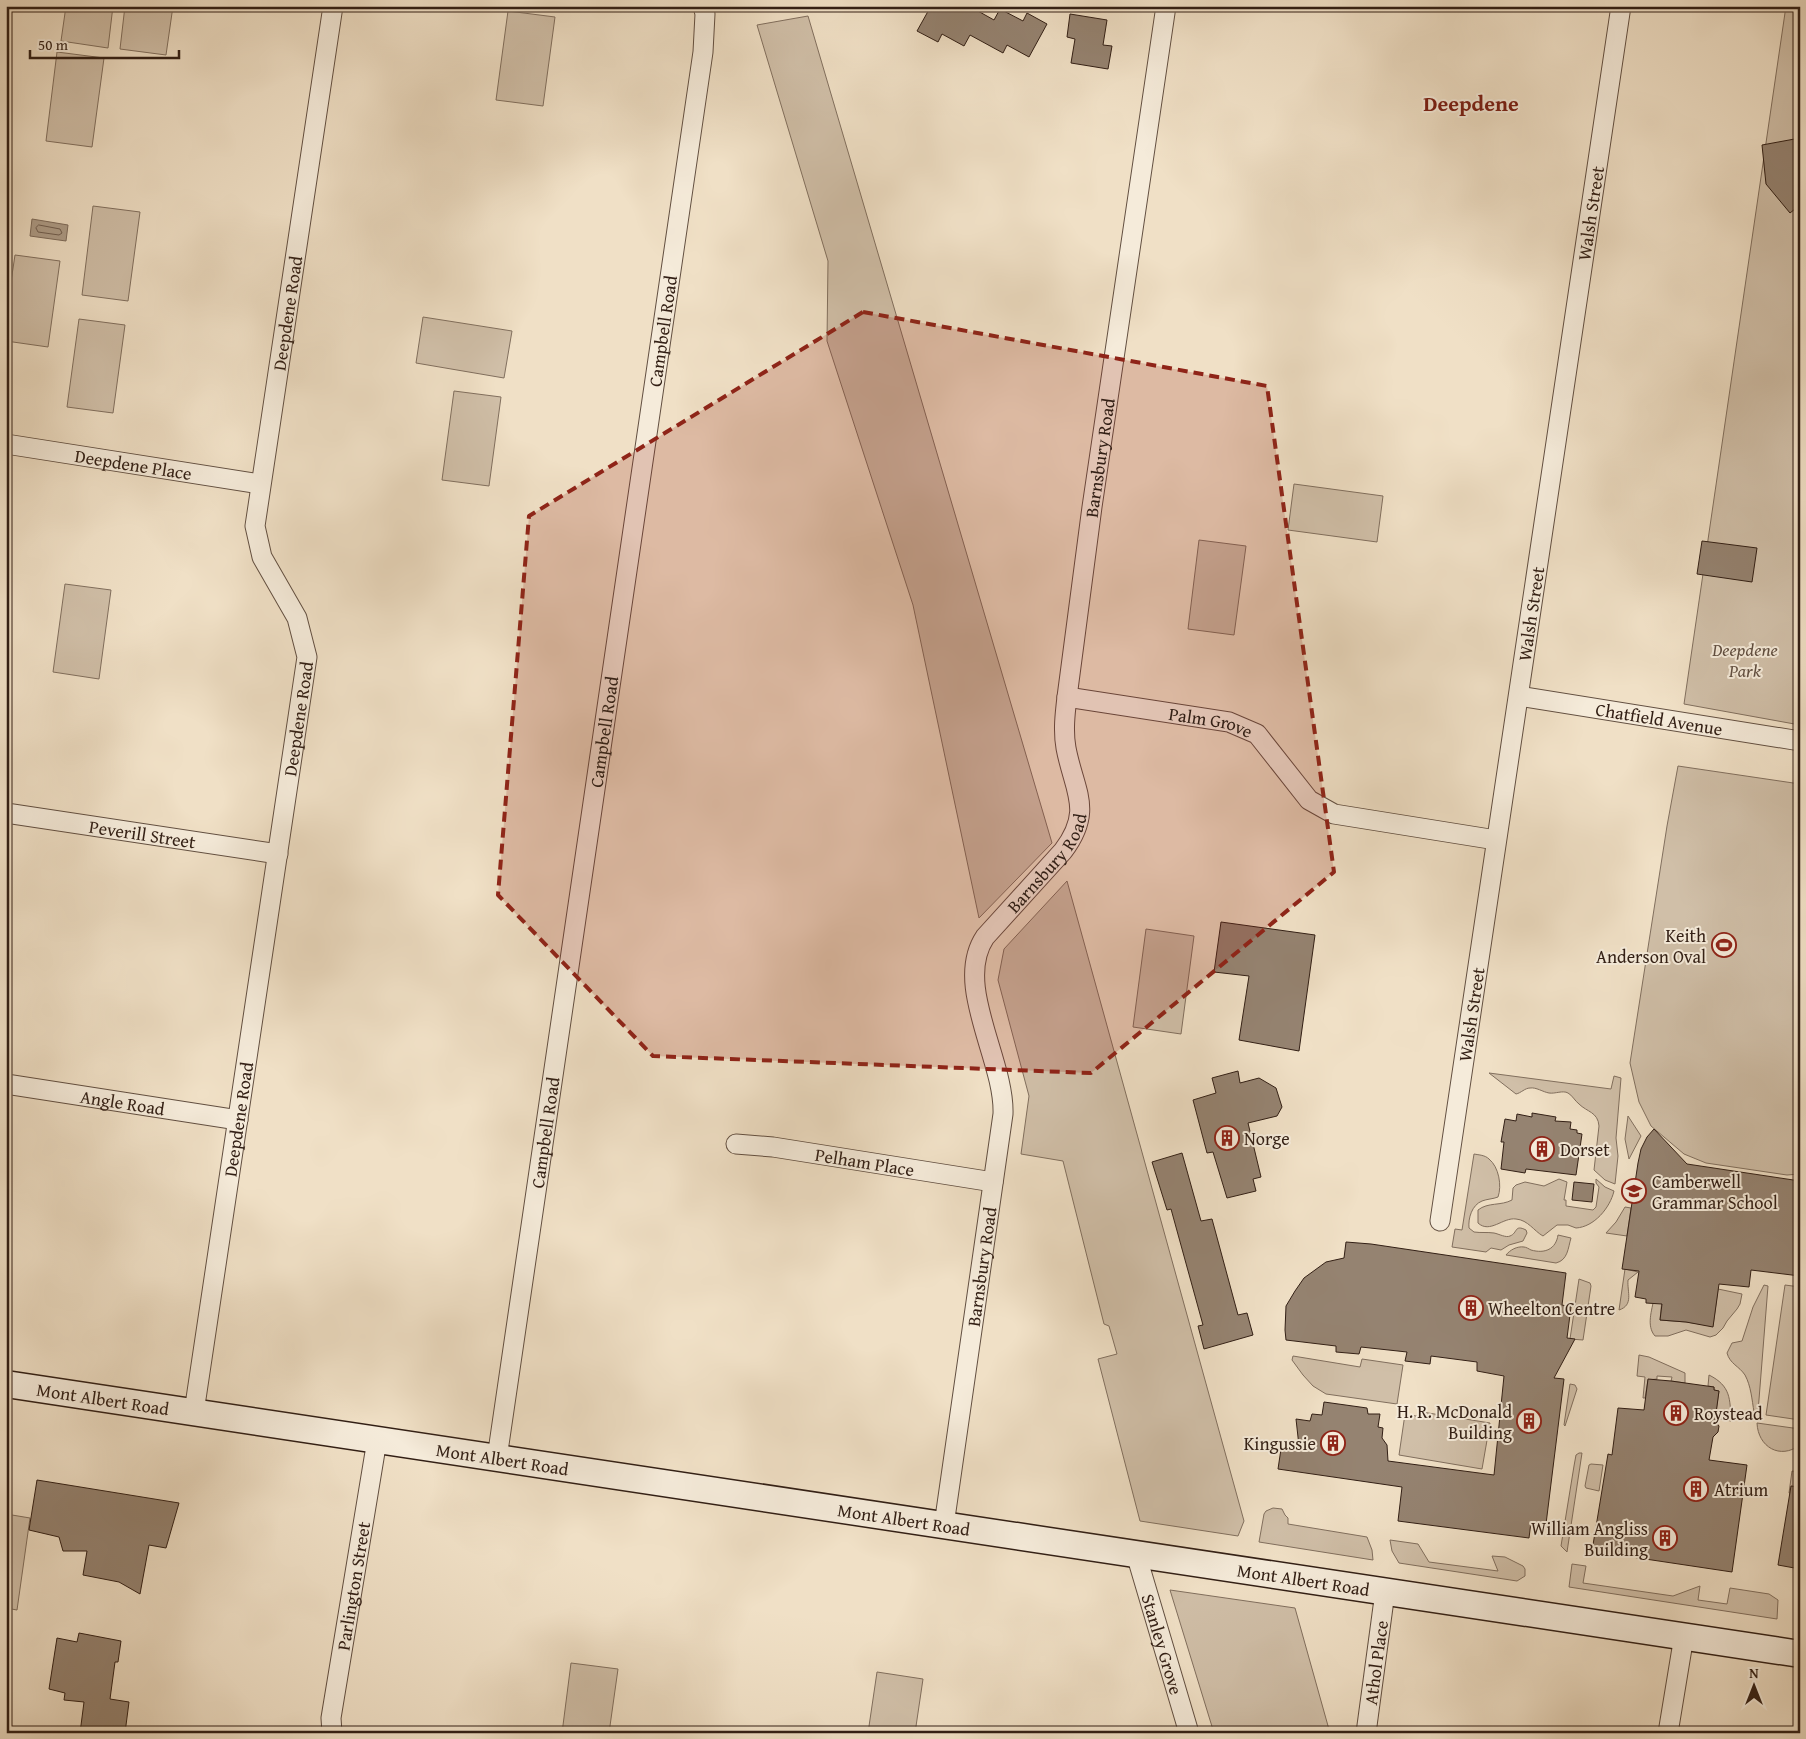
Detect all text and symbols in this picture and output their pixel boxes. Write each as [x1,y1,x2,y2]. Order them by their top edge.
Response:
scale bar [30,28,179,60]
text: 50 m [38,34,69,55]
district label: Deepdene [1423,87,1519,119]
street label: Walsh Street [1570,164,1611,262]
street label: Deepdene Road [265,253,309,372]
street label: Campbell Road [641,273,684,389]
street label: Barnsbury Road [1077,396,1121,519]
street label: Deepdene Place [73,442,194,487]
street label: Walsh Street [1510,564,1551,663]
park label: Deepdene Park [1711,636,1778,684]
street label: Deepdene Road [276,659,320,778]
street label: Campbell Road [582,674,625,789]
street label: Chatfield Avenue [1594,695,1725,742]
street label: Palm Grove [1167,699,1257,744]
street label: Barnsbury Road [1000,811,1093,919]
street label: Peverill Street [87,812,198,855]
place label: Keith Anderson Oval [1596,922,1706,970]
sports icon: Keith Anderson Oval [1711,932,1737,958]
street label: Walsh Street [1450,965,1491,1063]
street label: Deepdene Road [216,1060,260,1179]
street label: Campbell Road [523,1075,566,1190]
street label: Angle Road [78,1082,167,1122]
building icon: Norge [1214,1125,1240,1151]
place label: Norge [1244,1125,1290,1152]
building icon: Dorset [1529,1136,1555,1162]
place label: Dorset [1560,1136,1610,1163]
street label: Pelham Place [813,1140,916,1183]
place label: Camberwell Grammar School [1652,1168,1778,1216]
school or university icon: Camberwell Grammar School [1621,1178,1647,1204]
street label: Barnsbury Road [959,1205,1003,1328]
building icon: Wheelton Centre [1458,1295,1484,1321]
place label: Wheelton Centre [1488,1295,1615,1322]
street label: Mont Albert Road [35,1375,171,1422]
place label: H. R. McDonald Building [1397,1398,1512,1446]
building icon: Roystead [1663,1400,1689,1426]
place label: Roystead [1694,1400,1763,1427]
building icon: H. R. McDonald Building [1516,1408,1542,1434]
place label: Kingussie [1244,1430,1316,1457]
building icon: Kingussie [1320,1430,1346,1456]
street label: Mont Albert Road [434,1435,571,1482]
building icon: Atrium [1683,1476,1709,1502]
place label: Atrium [1714,1476,1768,1503]
street label: Mont Albert Road [836,1496,972,1542]
place label: William Angliss Building [1531,1515,1648,1563]
street label: Parlington Street [329,1519,377,1652]
building icon: William Angliss Building [1652,1525,1678,1551]
street label: Mont Albert Road [1235,1556,1372,1603]
street label: Stanley Grove [1135,1591,1190,1698]
street label: Athol Place [1356,1619,1395,1707]
north arrow [1728,1662,1778,1712]
text: N [1749,1663,1759,1683]

